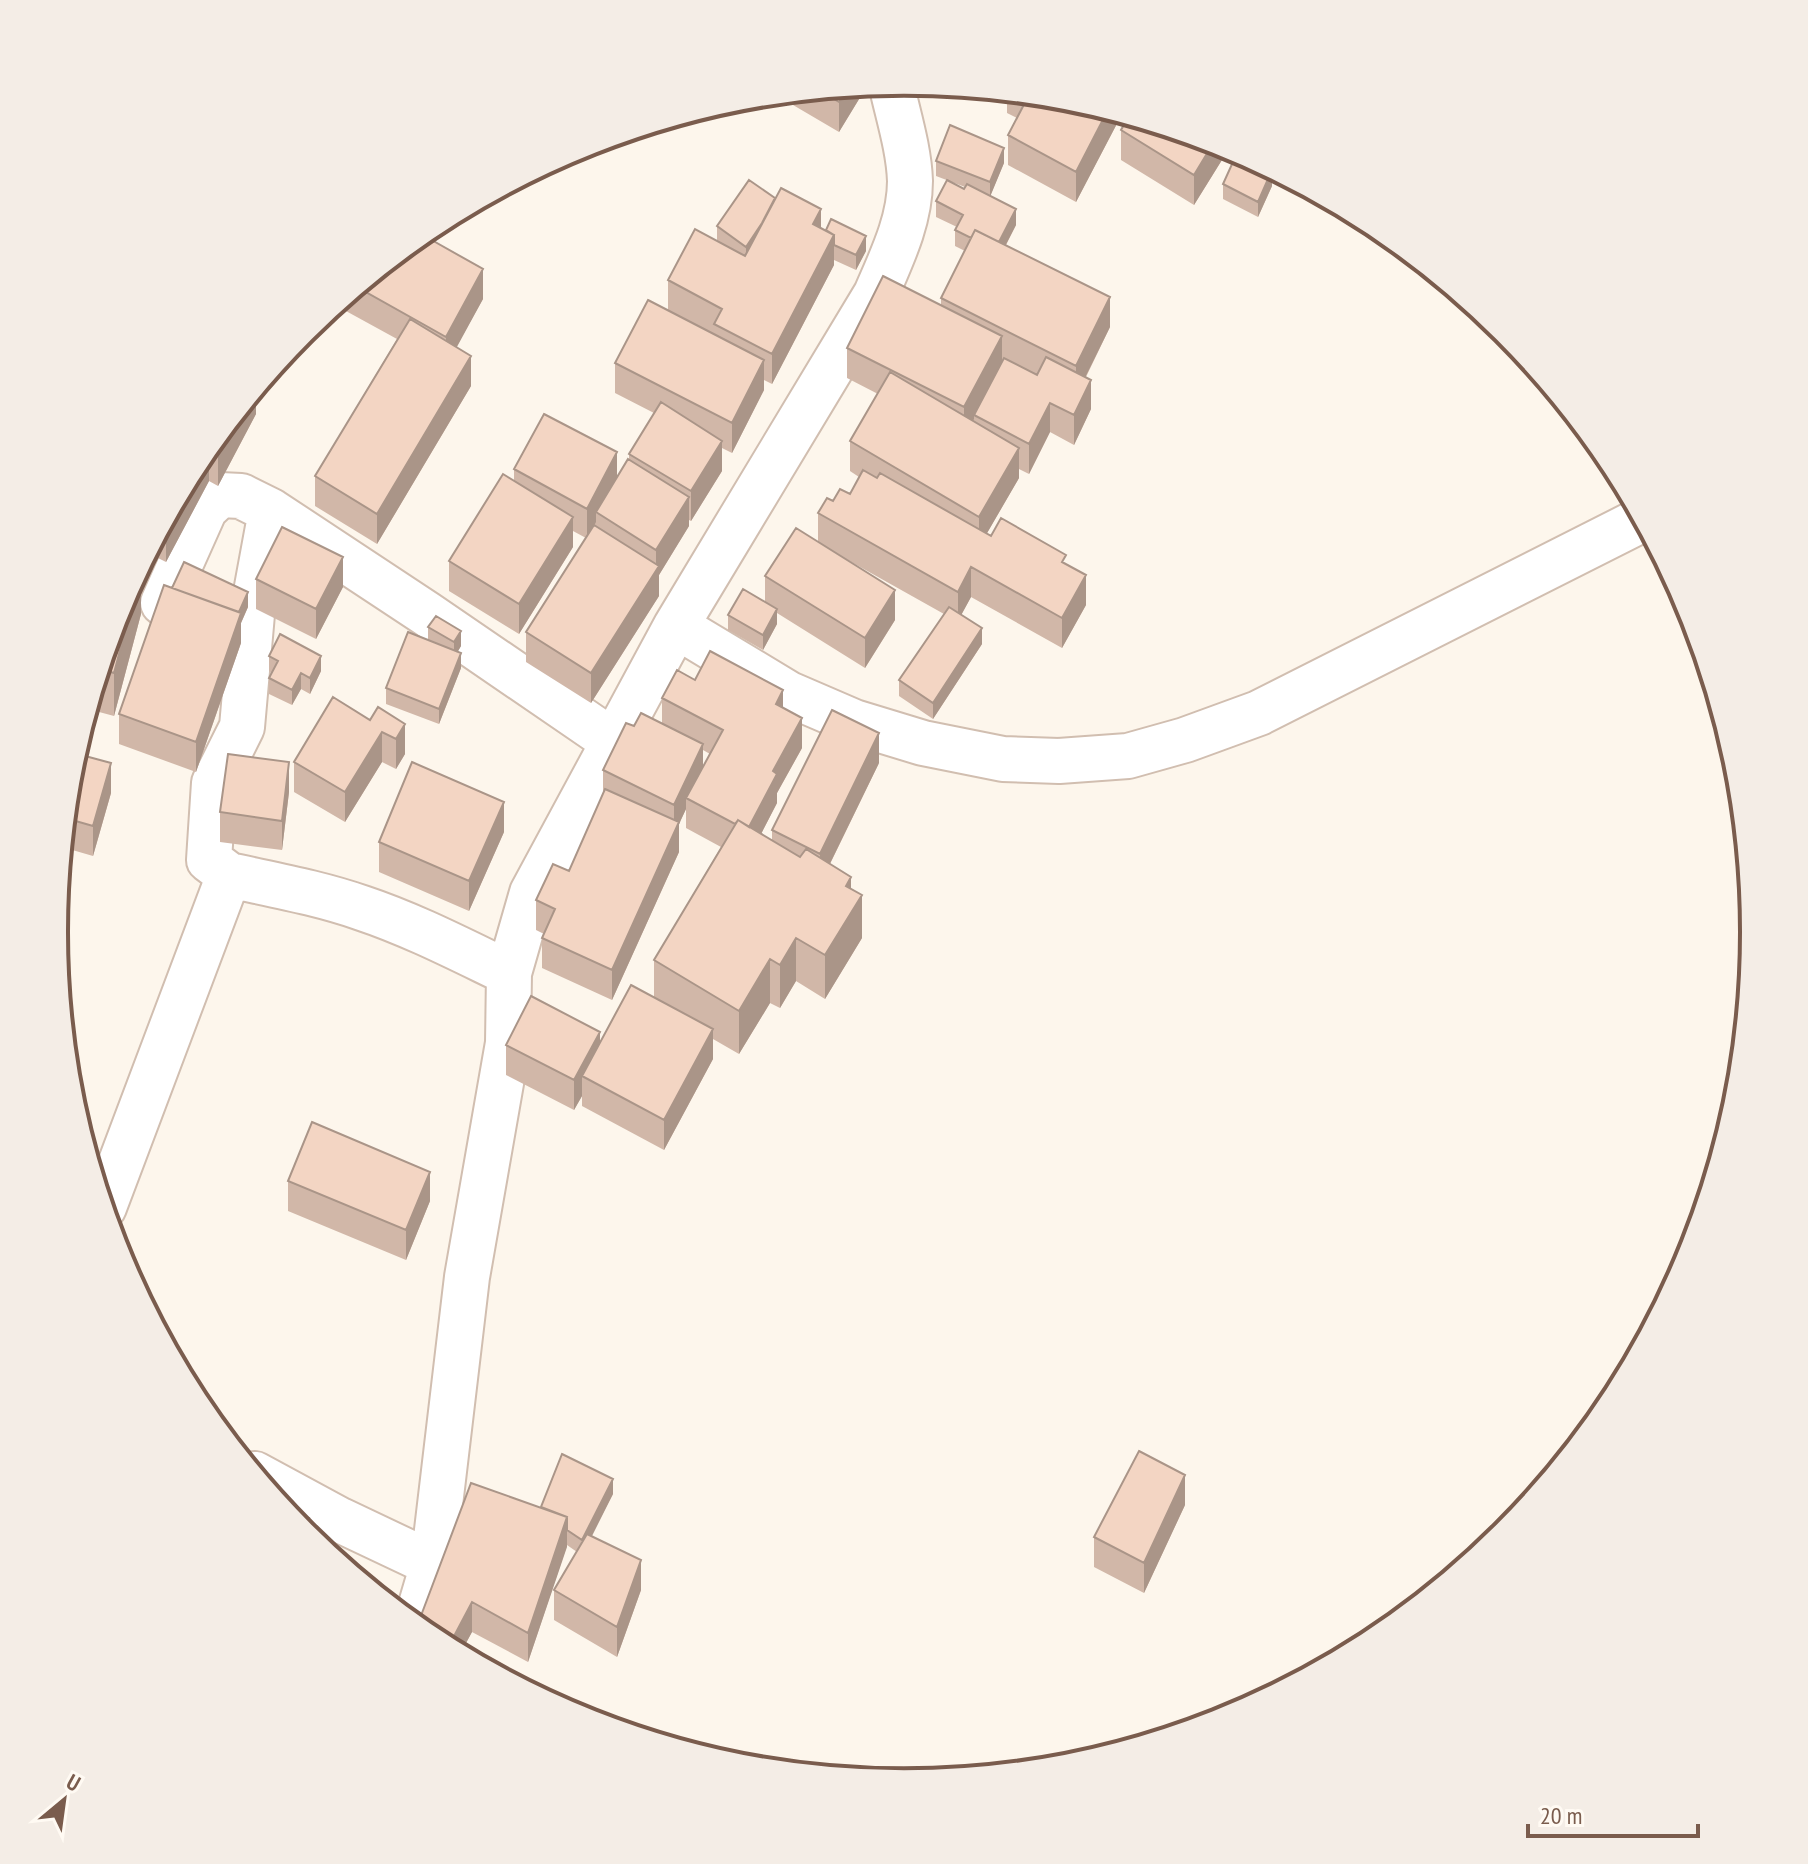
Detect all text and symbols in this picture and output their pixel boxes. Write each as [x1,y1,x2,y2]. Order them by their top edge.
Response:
north arrow [24,1760,104,1840]
text: U [62,1768,85,1798]
scale bar [1528,1788,1698,1838]
text: 20 m [1540,1800,1582,1831]

